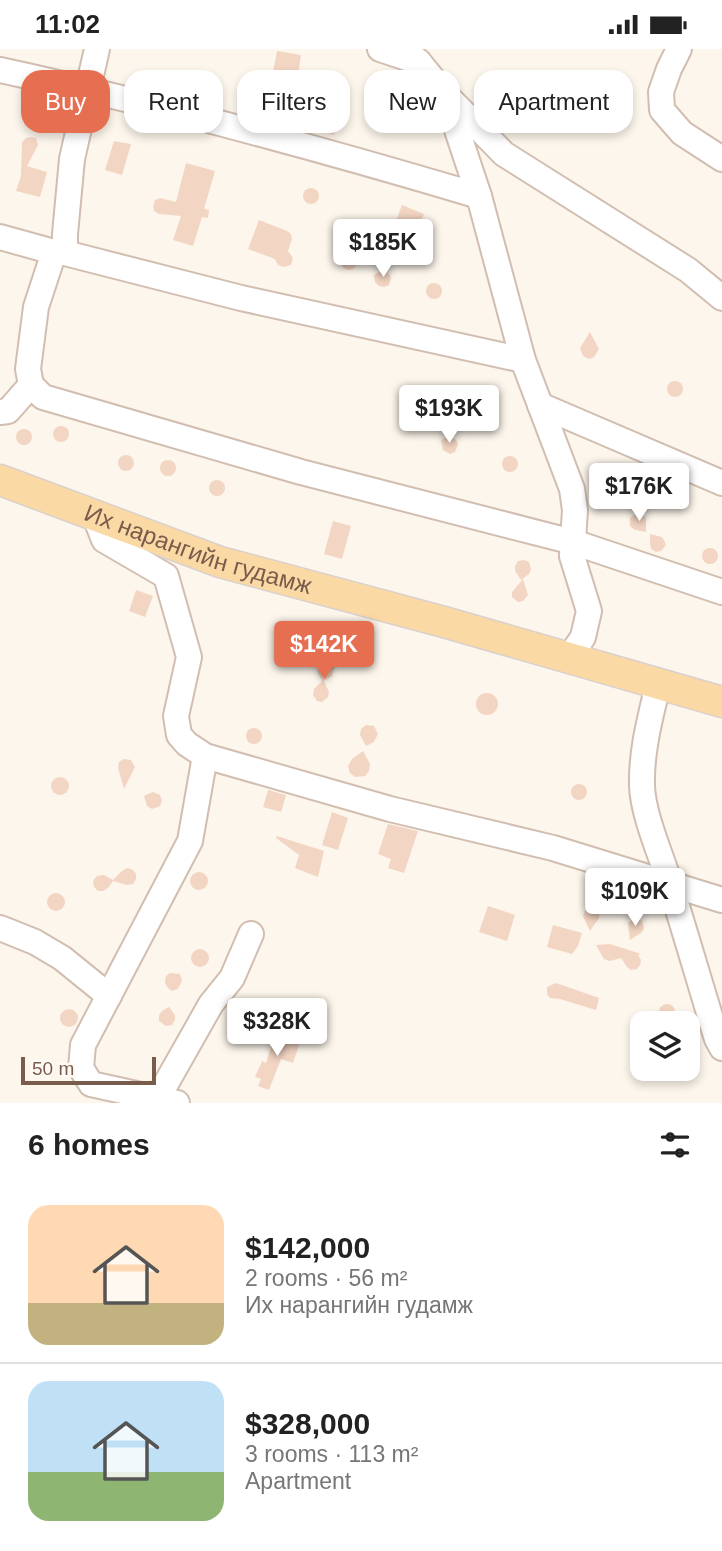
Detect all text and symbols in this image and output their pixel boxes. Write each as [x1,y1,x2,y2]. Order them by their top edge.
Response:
text: 11:02 [35,9,100,39]
chip: Buy [21,70,110,133]
chip: Rent [124,70,223,133]
chip: Filters [237,70,350,133]
chip: New [364,70,460,133]
chip: Apartment [474,70,633,133]
pin: $185K [334,219,432,279]
text: $185K [349,229,417,255]
pin: $193K [400,385,498,445]
text: $193K [415,395,483,421]
pin: $176K [590,463,688,523]
text: $176K [605,473,673,499]
street label: Их нарангийн гудамж [81,499,315,599]
pin: $142K [275,621,373,681]
text: $142K [290,631,358,657]
pin: $109K [586,869,684,928]
text: $109K [601,878,669,904]
pin: $328K [228,999,326,1058]
text: $328K [243,1008,311,1034]
map controls [630,1011,700,1081]
button: layers [630,1011,700,1081]
scale bar [21,1054,156,1086]
text: 50 m [32,1058,74,1079]
icon: filters [656,1126,694,1164]
text: 6 homes [28,1128,150,1161]
text: $142,000 [245,1231,370,1264]
icon: home [84,1233,168,1317]
text: 2 rooms · 56 m² [245,1265,407,1291]
text: Их нарангийн гудамж [245,1292,473,1318]
text: $328,000 [245,1407,370,1440]
icon: home [84,1409,168,1493]
text: 3 rooms · 113 m² [245,1441,418,1467]
text: Apartment [245,1468,351,1494]

